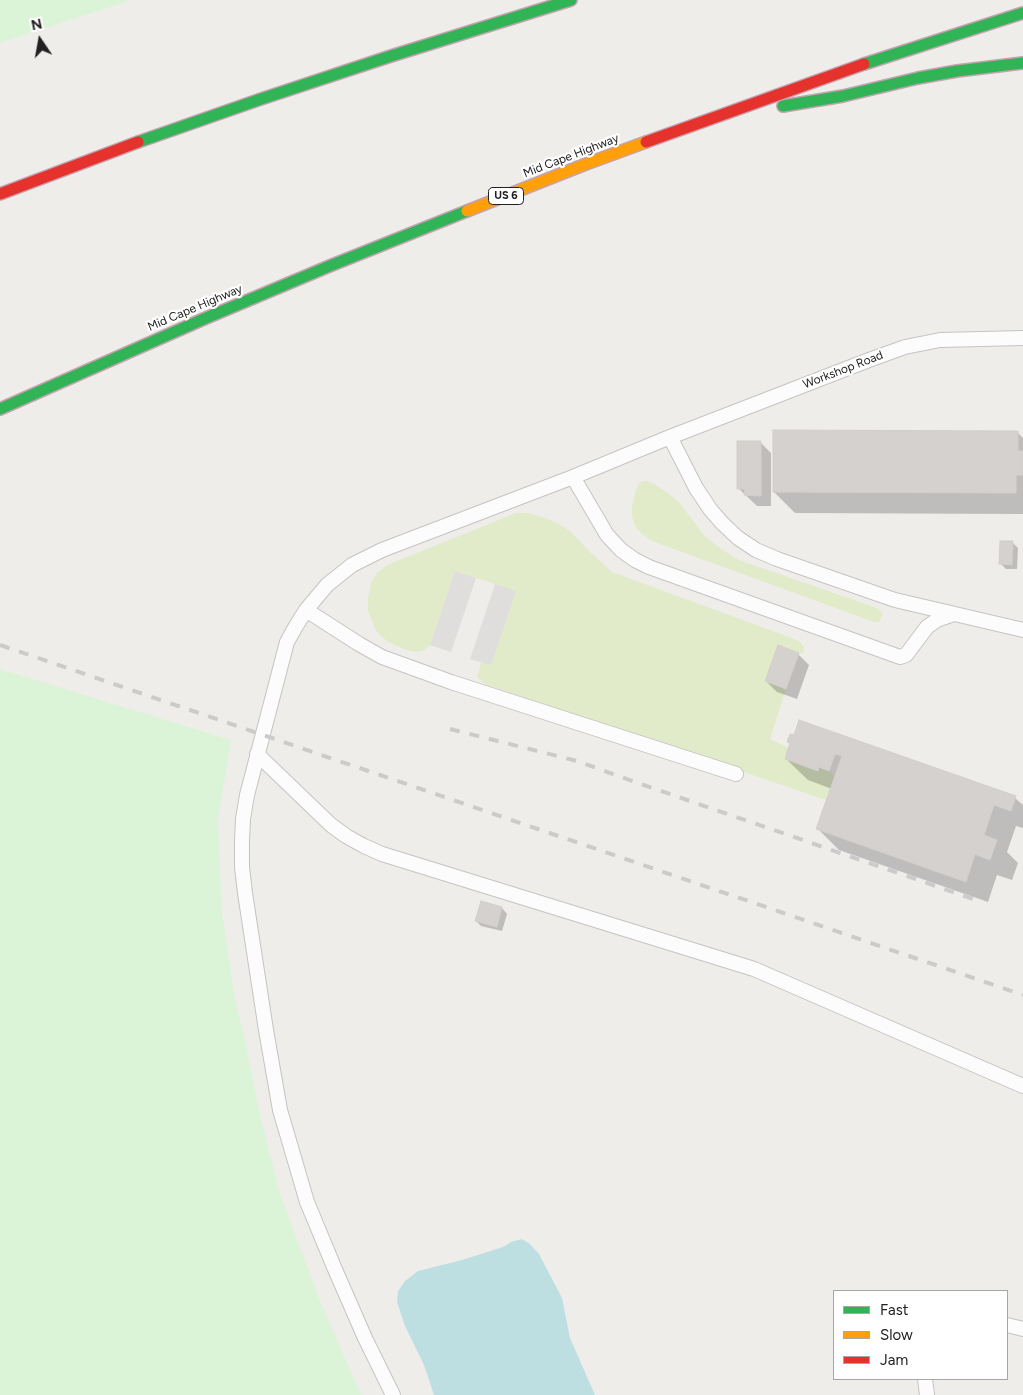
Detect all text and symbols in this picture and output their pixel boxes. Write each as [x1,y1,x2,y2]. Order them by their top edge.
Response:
north arrow [15,15,65,65]
text: N [30,15,44,34]
street label: Mid Cape Highway [521,131,621,181]
road number: US 6 [488,188,524,205]
street label: Mid Cape Highway [146,282,244,334]
street label: Workshop Road [801,348,885,392]
legend [833,1290,1008,1380]
text: Fast [880,1301,908,1319]
text: Slow [880,1326,913,1344]
text: Jam [880,1351,908,1369]

